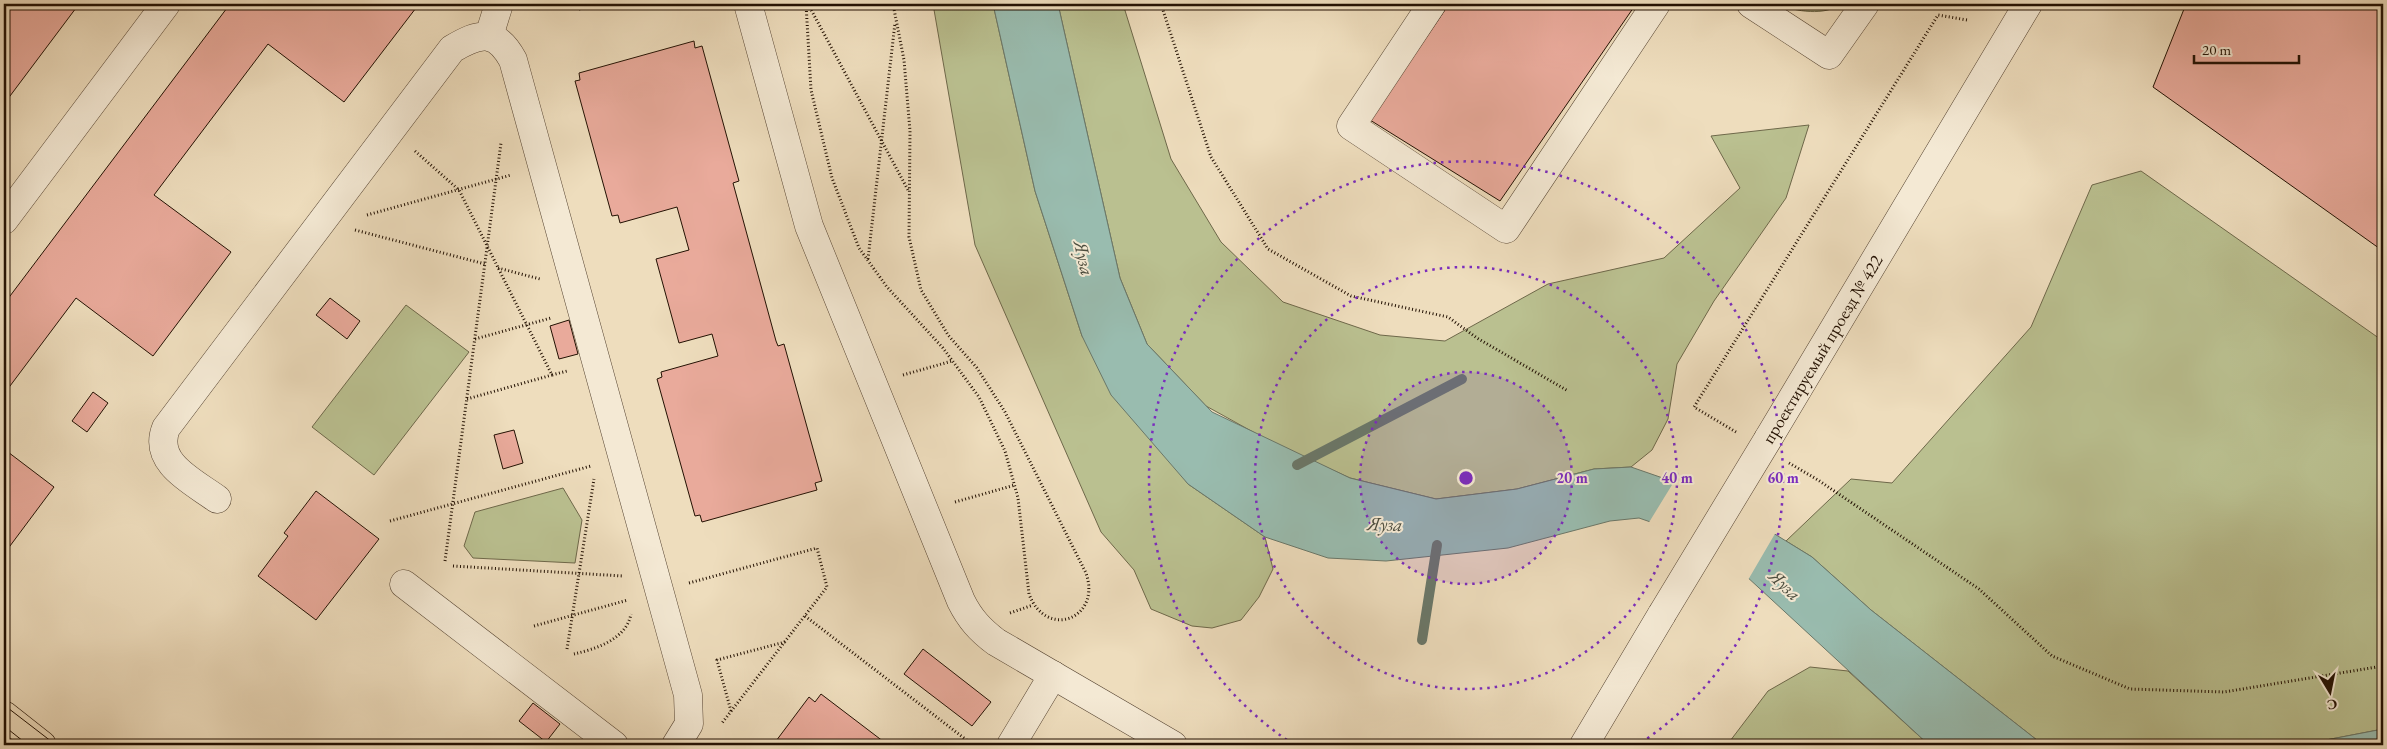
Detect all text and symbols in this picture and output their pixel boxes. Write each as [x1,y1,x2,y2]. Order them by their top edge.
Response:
scale bar [2194,32,2300,64]
text: 20 m [2202,40,2231,59]
water label: Яуза [1067,236,1100,278]
street label: проектируемый проезд № 422 [1756,250,1888,448]
text: 20 m [1556,468,1588,487]
text: 40 m [1661,468,1693,487]
text: 60 m [1767,468,1799,487]
centre of rings [1457,469,1475,487]
water label: Яуза [1365,511,1403,537]
water label: Яуза [1762,563,1806,606]
north arrow [2304,666,2354,716]
text: С [2326,695,2339,715]

